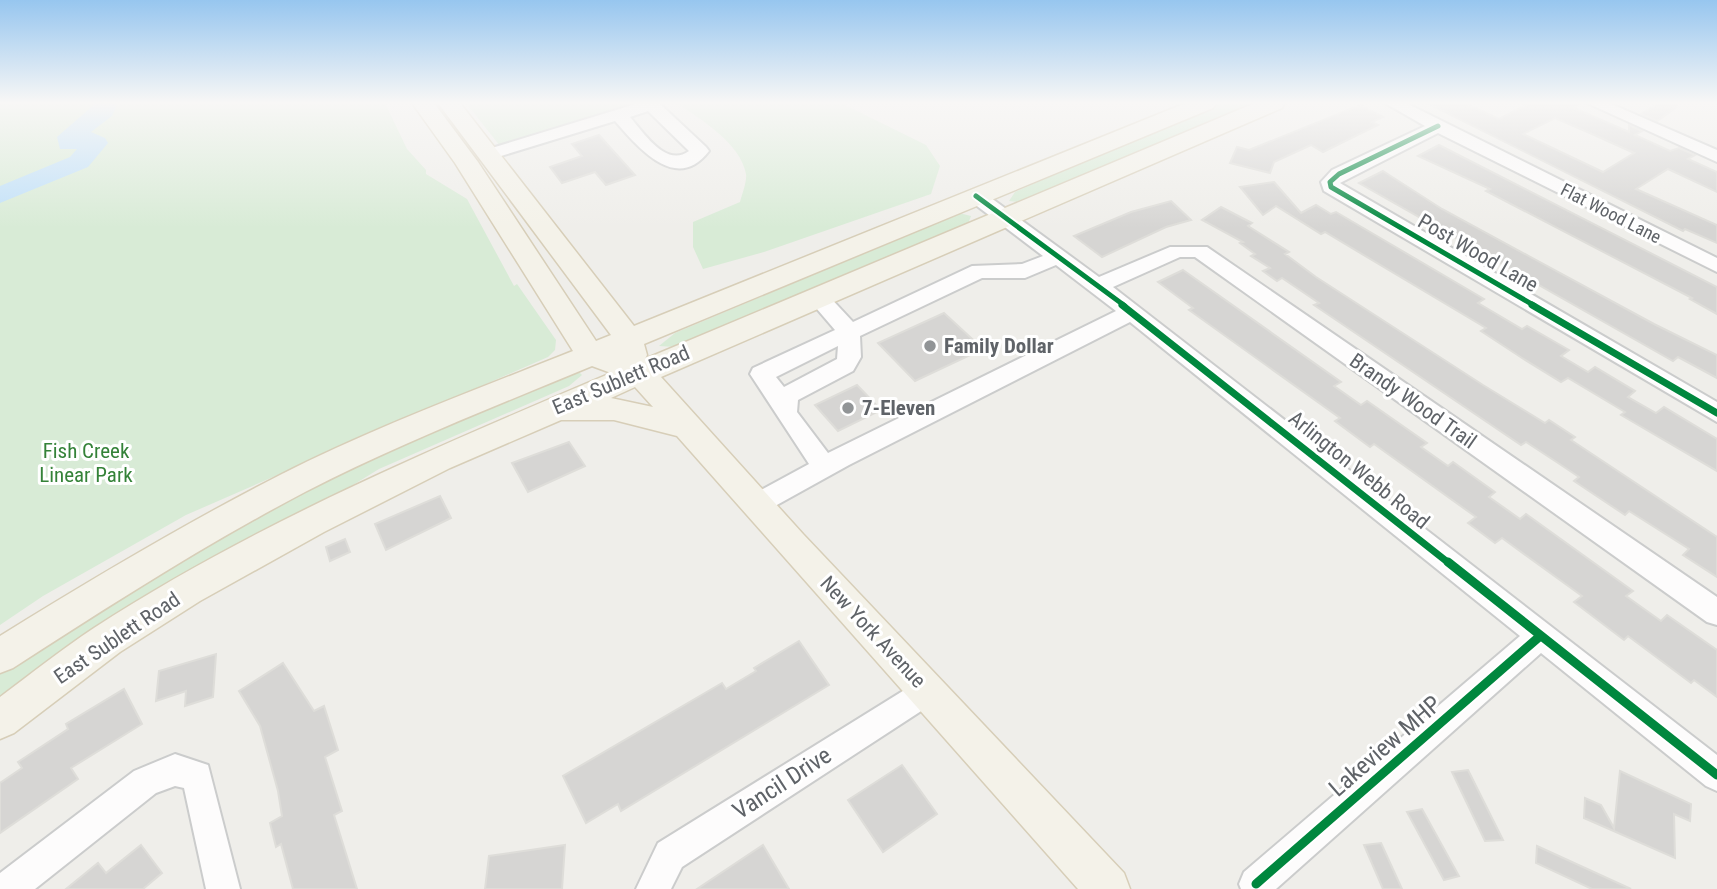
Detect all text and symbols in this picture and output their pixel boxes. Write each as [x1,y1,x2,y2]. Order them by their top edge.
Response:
street label: Flat Wood Lane [1557,179,1665,247]
street label: Post Wood Lane [1414,209,1542,297]
place label: Family Dollar [944,334,1054,358]
marker: Family Dollar [922,338,938,354]
street label: East Sublett Road [549,340,693,420]
street label: Brandy Wood Trail [1345,348,1481,454]
place label: 7-Eleven [862,396,935,420]
marker: 7-Eleven [840,400,856,416]
street label: Arlington Webb Road [1284,406,1434,534]
park label: Fish Creek Linear Park [39,439,133,487]
street label: New York Avenue [815,571,931,693]
street label: East Sublett Road [50,587,184,689]
street label: Lakeview MHP [1323,690,1447,802]
street label: Vancil Drive [728,741,836,825]

